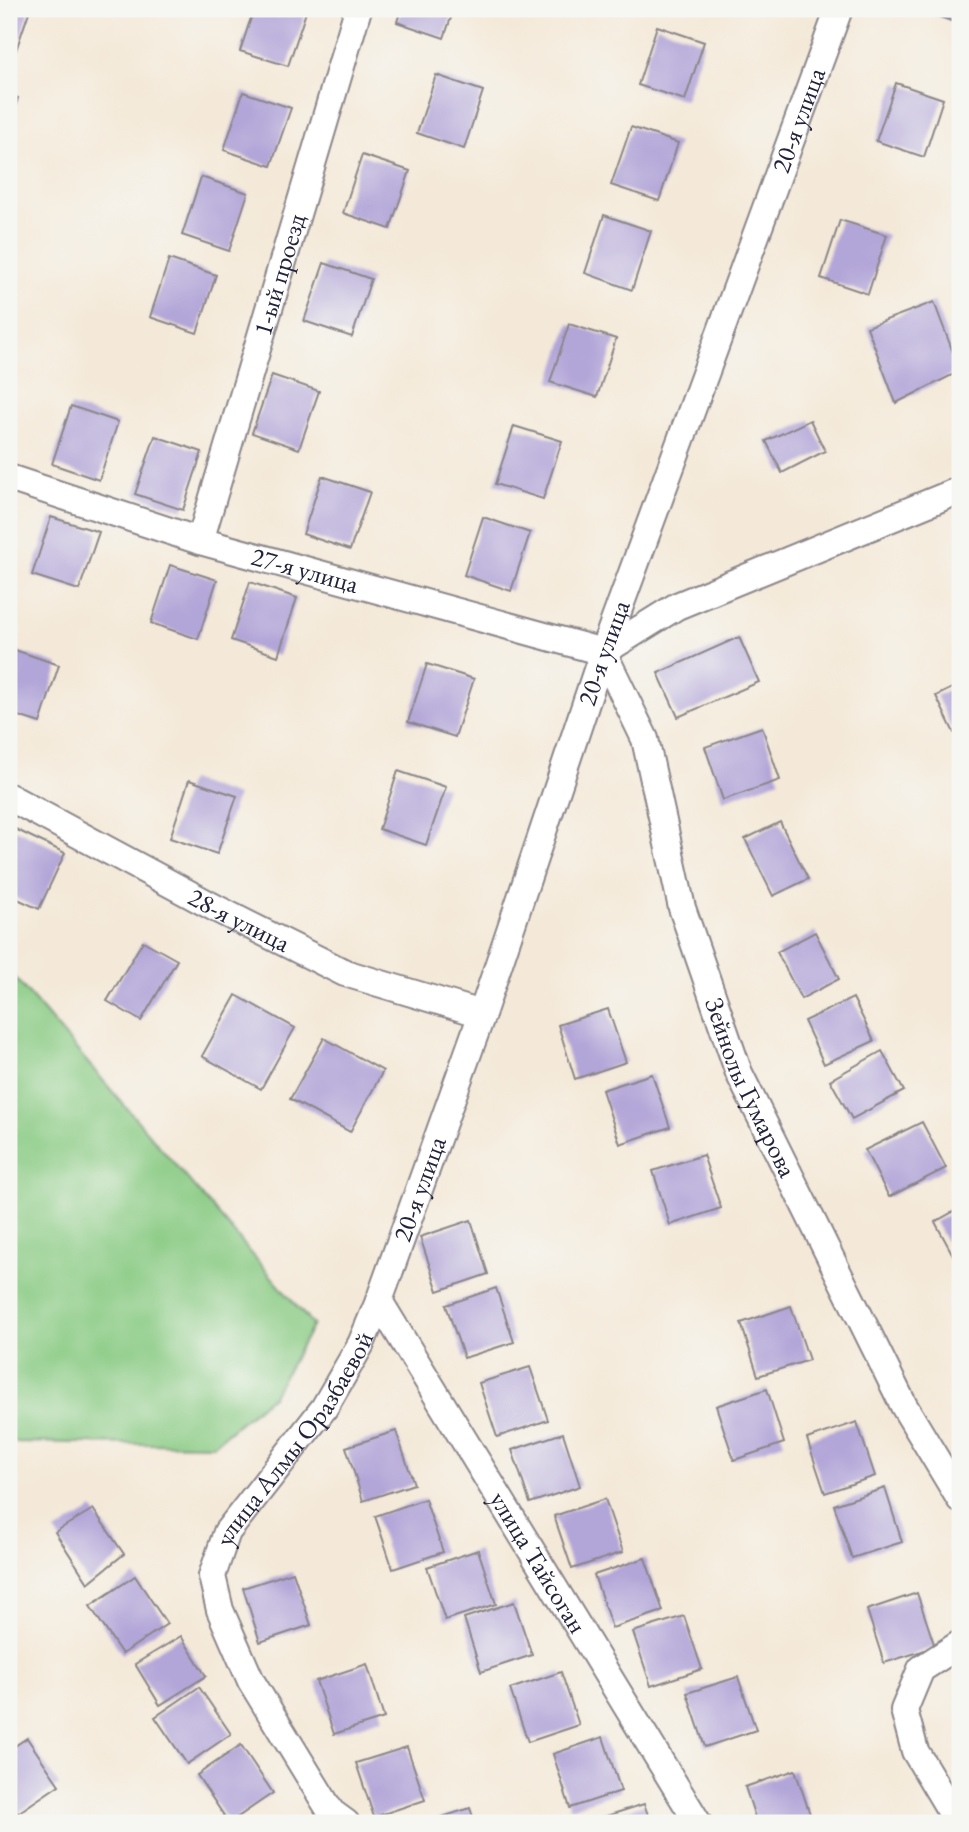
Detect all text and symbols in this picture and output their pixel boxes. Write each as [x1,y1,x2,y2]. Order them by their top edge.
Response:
street label: 20-я улица [763,62,833,178]
street label: 1-ый проезд [245,209,313,339]
street label: 27-я улица [248,539,363,601]
street label: 20-я улица [569,595,638,710]
street label: 28-я улица [182,880,296,960]
street label: Зейнолы Гумарова [697,993,805,1184]
street label: 20-я улица [385,1131,454,1246]
street label: улица Алмы Оразбаевой [207,1326,381,1550]
street label: улица Тайсоган [482,1485,595,1640]

